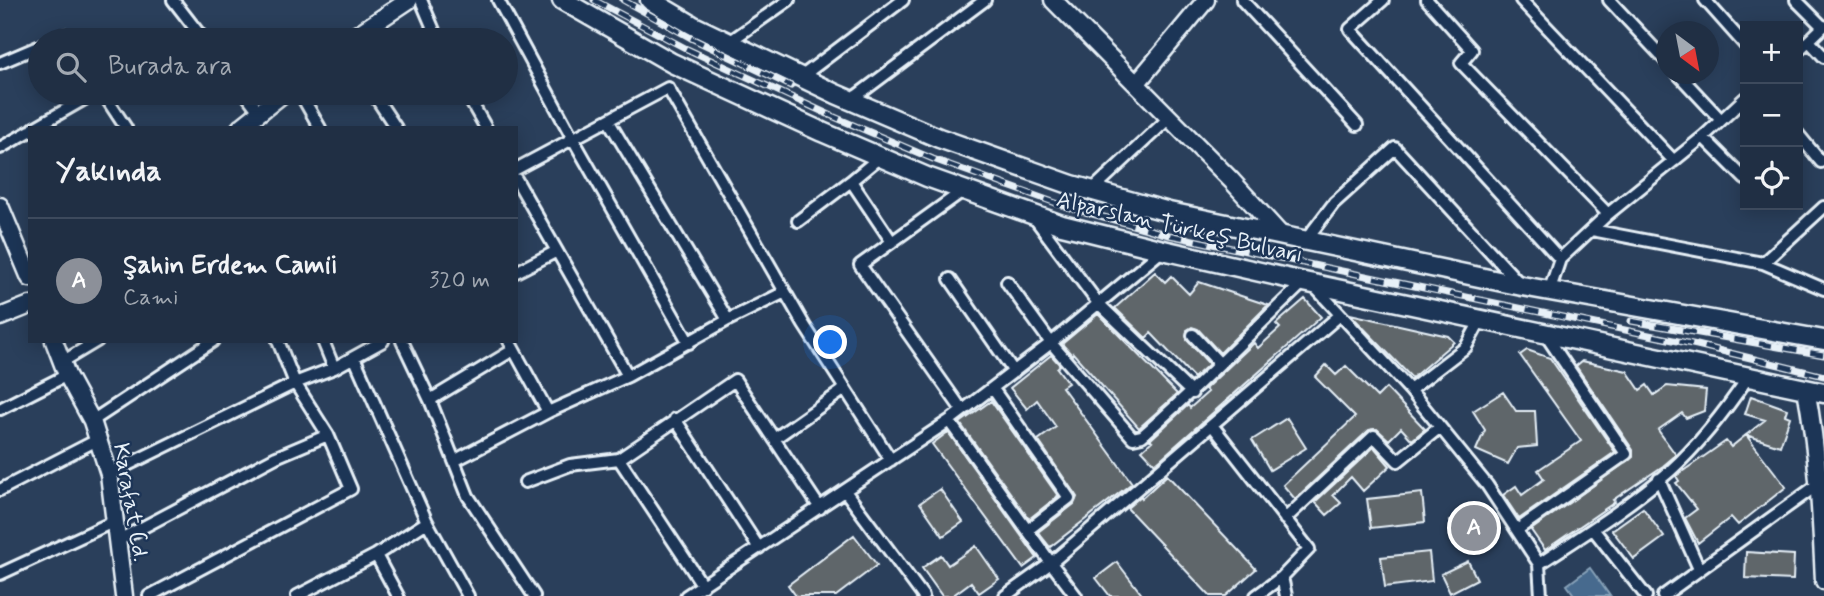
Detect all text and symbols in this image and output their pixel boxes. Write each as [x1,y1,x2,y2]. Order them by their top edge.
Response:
north arrow [1656,21,1719,84]
map controls [1740,21,1803,210]
button: + [1740,21,1803,84]
search box [28,28,518,105]
icon: search [52,48,90,86]
text: Burada ara [108,50,232,84]
button: − [1740,84,1803,147]
button: locate [1740,147,1803,210]
text: Yakında [56,152,162,191]
street label: Alparslan Türkeş Bulvarı [1053,185,1306,271]
text: Şahin Erdem Camii [123,249,338,283]
text: A [71,266,87,296]
text: 320 m [429,266,490,296]
text: Cami [123,283,178,313]
your location [813,325,847,359]
street label: Karafat Cd. [105,441,155,564]
pin: A [1451,502,1497,554]

